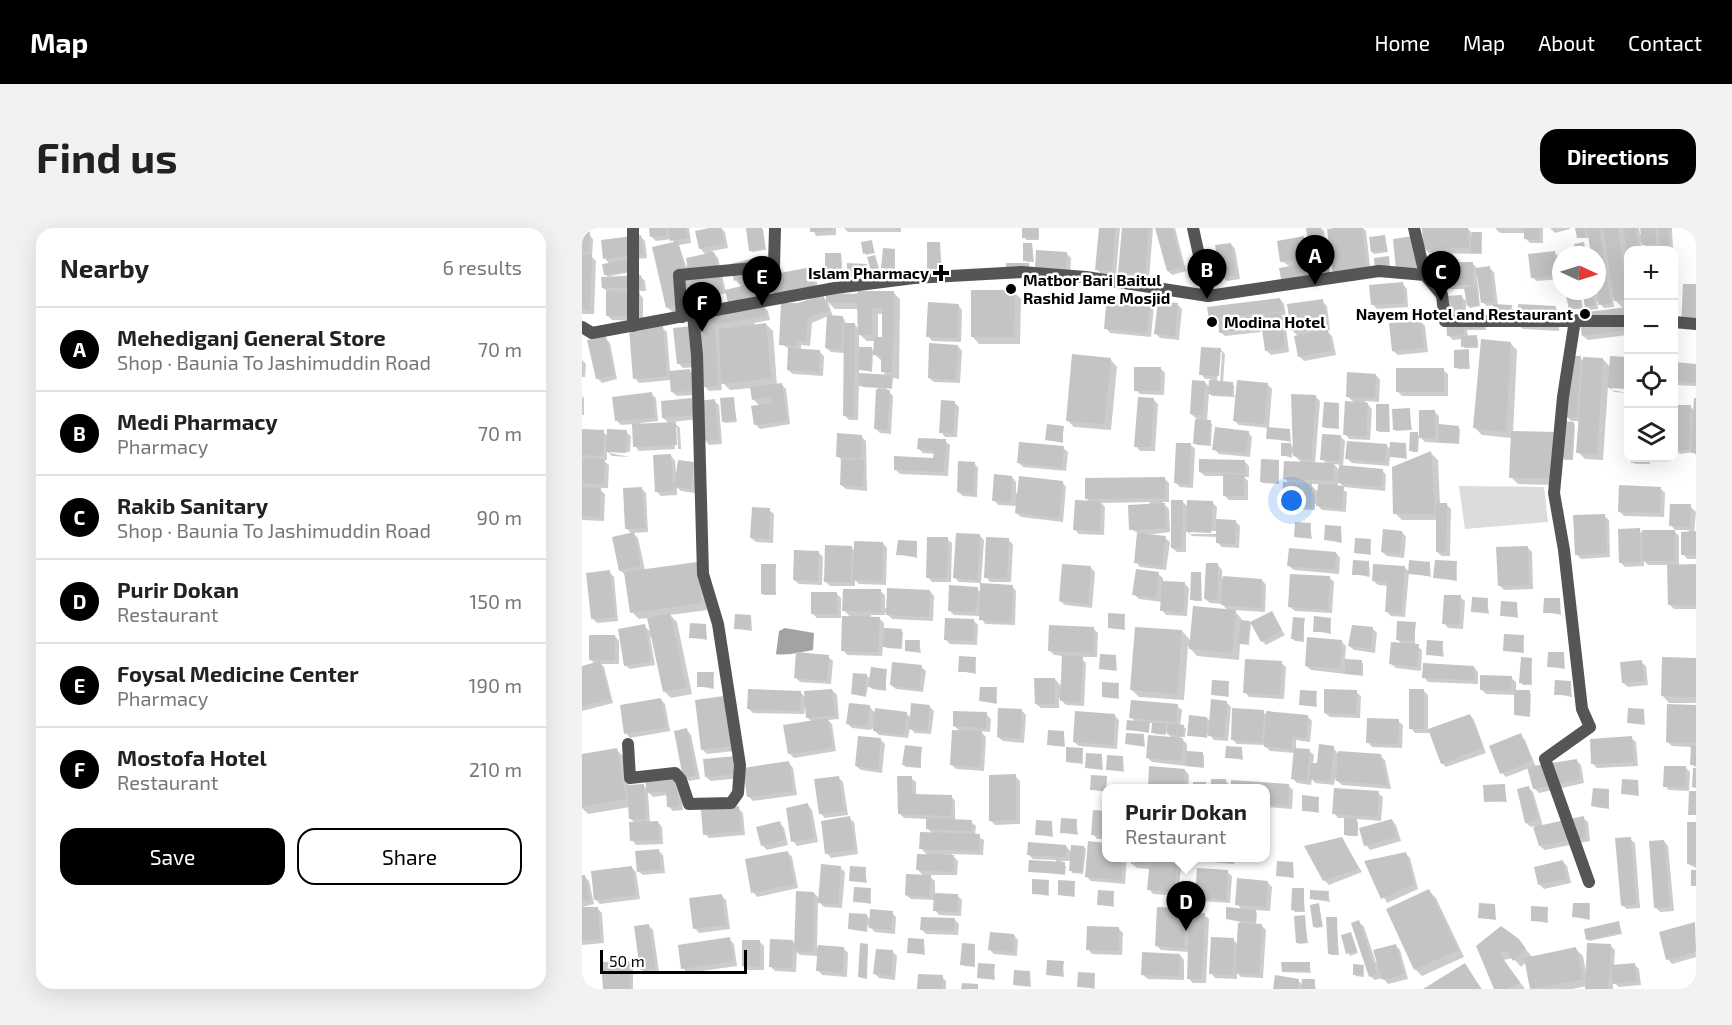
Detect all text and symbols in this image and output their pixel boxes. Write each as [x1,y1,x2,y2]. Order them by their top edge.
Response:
text: Map [30,25,88,59]
text: Home [1374,30,1430,55]
text: Map [1463,30,1505,55]
text: About [1538,30,1595,55]
text: Contact [1628,30,1702,55]
button: Directions [1540,129,1696,184]
text: Find us [36,131,178,181]
pin: A [1296,236,1334,285]
north arrow [1552,246,1606,300]
map controls [1624,246,1678,462]
button: + [1624,246,1678,300]
pin: B [1188,250,1226,299]
pin: C [1422,251,1460,301]
text: Nearby [60,252,149,283]
text: 6 results [442,255,522,279]
pin: E [742,256,782,306]
place label: Islam Pharmacy [808,263,929,283]
marker: Islam Pharmacy [934,266,948,280]
place label: Matbor Bari Baitul Rashid Jame Mosjid [1023,270,1170,307]
pin: F [682,282,722,332]
marker: Matbor Bari Baitul Rashid Jame Mosjid [1004,282,1018,296]
button: − [1624,300,1678,354]
place label: Nayem Hotel and Restaurant [1356,304,1573,324]
marker: Nayem Hotel and Restaurant [1578,307,1592,321]
place label: Modina Hotel [1224,312,1326,331]
marker: Modina Hotel [1205,315,1219,329]
text: Mehediganj General Store [117,324,386,350]
text: A [73,337,86,361]
text: 70 m [478,337,522,361]
text: Shop · Baunia To Jashimuddin Road [117,350,431,374]
button: locate [1624,354,1678,408]
text: Medi Pharmacy [117,408,278,434]
button: layers [1624,408,1678,462]
text: B [73,421,86,445]
text: 70 m [478,421,522,445]
text: Pharmacy [117,434,208,458]
your location [1277,486,1306,515]
text: Rakib Sanitary [117,492,268,518]
text: C [74,505,85,529]
text: 90 m [477,505,522,529]
text: Shop · Baunia To Jashimuddin Road [117,518,431,542]
text: Purir Dokan [117,576,239,602]
text: D [73,589,86,613]
text: 150 m [469,589,522,613]
text: Restaurant [117,602,218,626]
text: Foysal Medicine Center [117,660,359,686]
text: E [74,673,85,697]
text: 190 m [469,673,522,697]
text: Pharmacy [117,686,208,710]
text: Mostofa Hotel [117,744,267,770]
text: F [74,757,85,781]
text: 210 m [469,757,522,781]
text: Restaurant [117,770,218,794]
popup [1102,784,1270,862]
text: Purir Dokan [1125,798,1247,824]
text: Restaurant [1125,824,1226,848]
button: Save [60,828,285,885]
button: Share [297,828,522,885]
pin: D [1166,882,1206,931]
scale bar [600,947,747,974]
text: 50 m [609,951,645,970]

